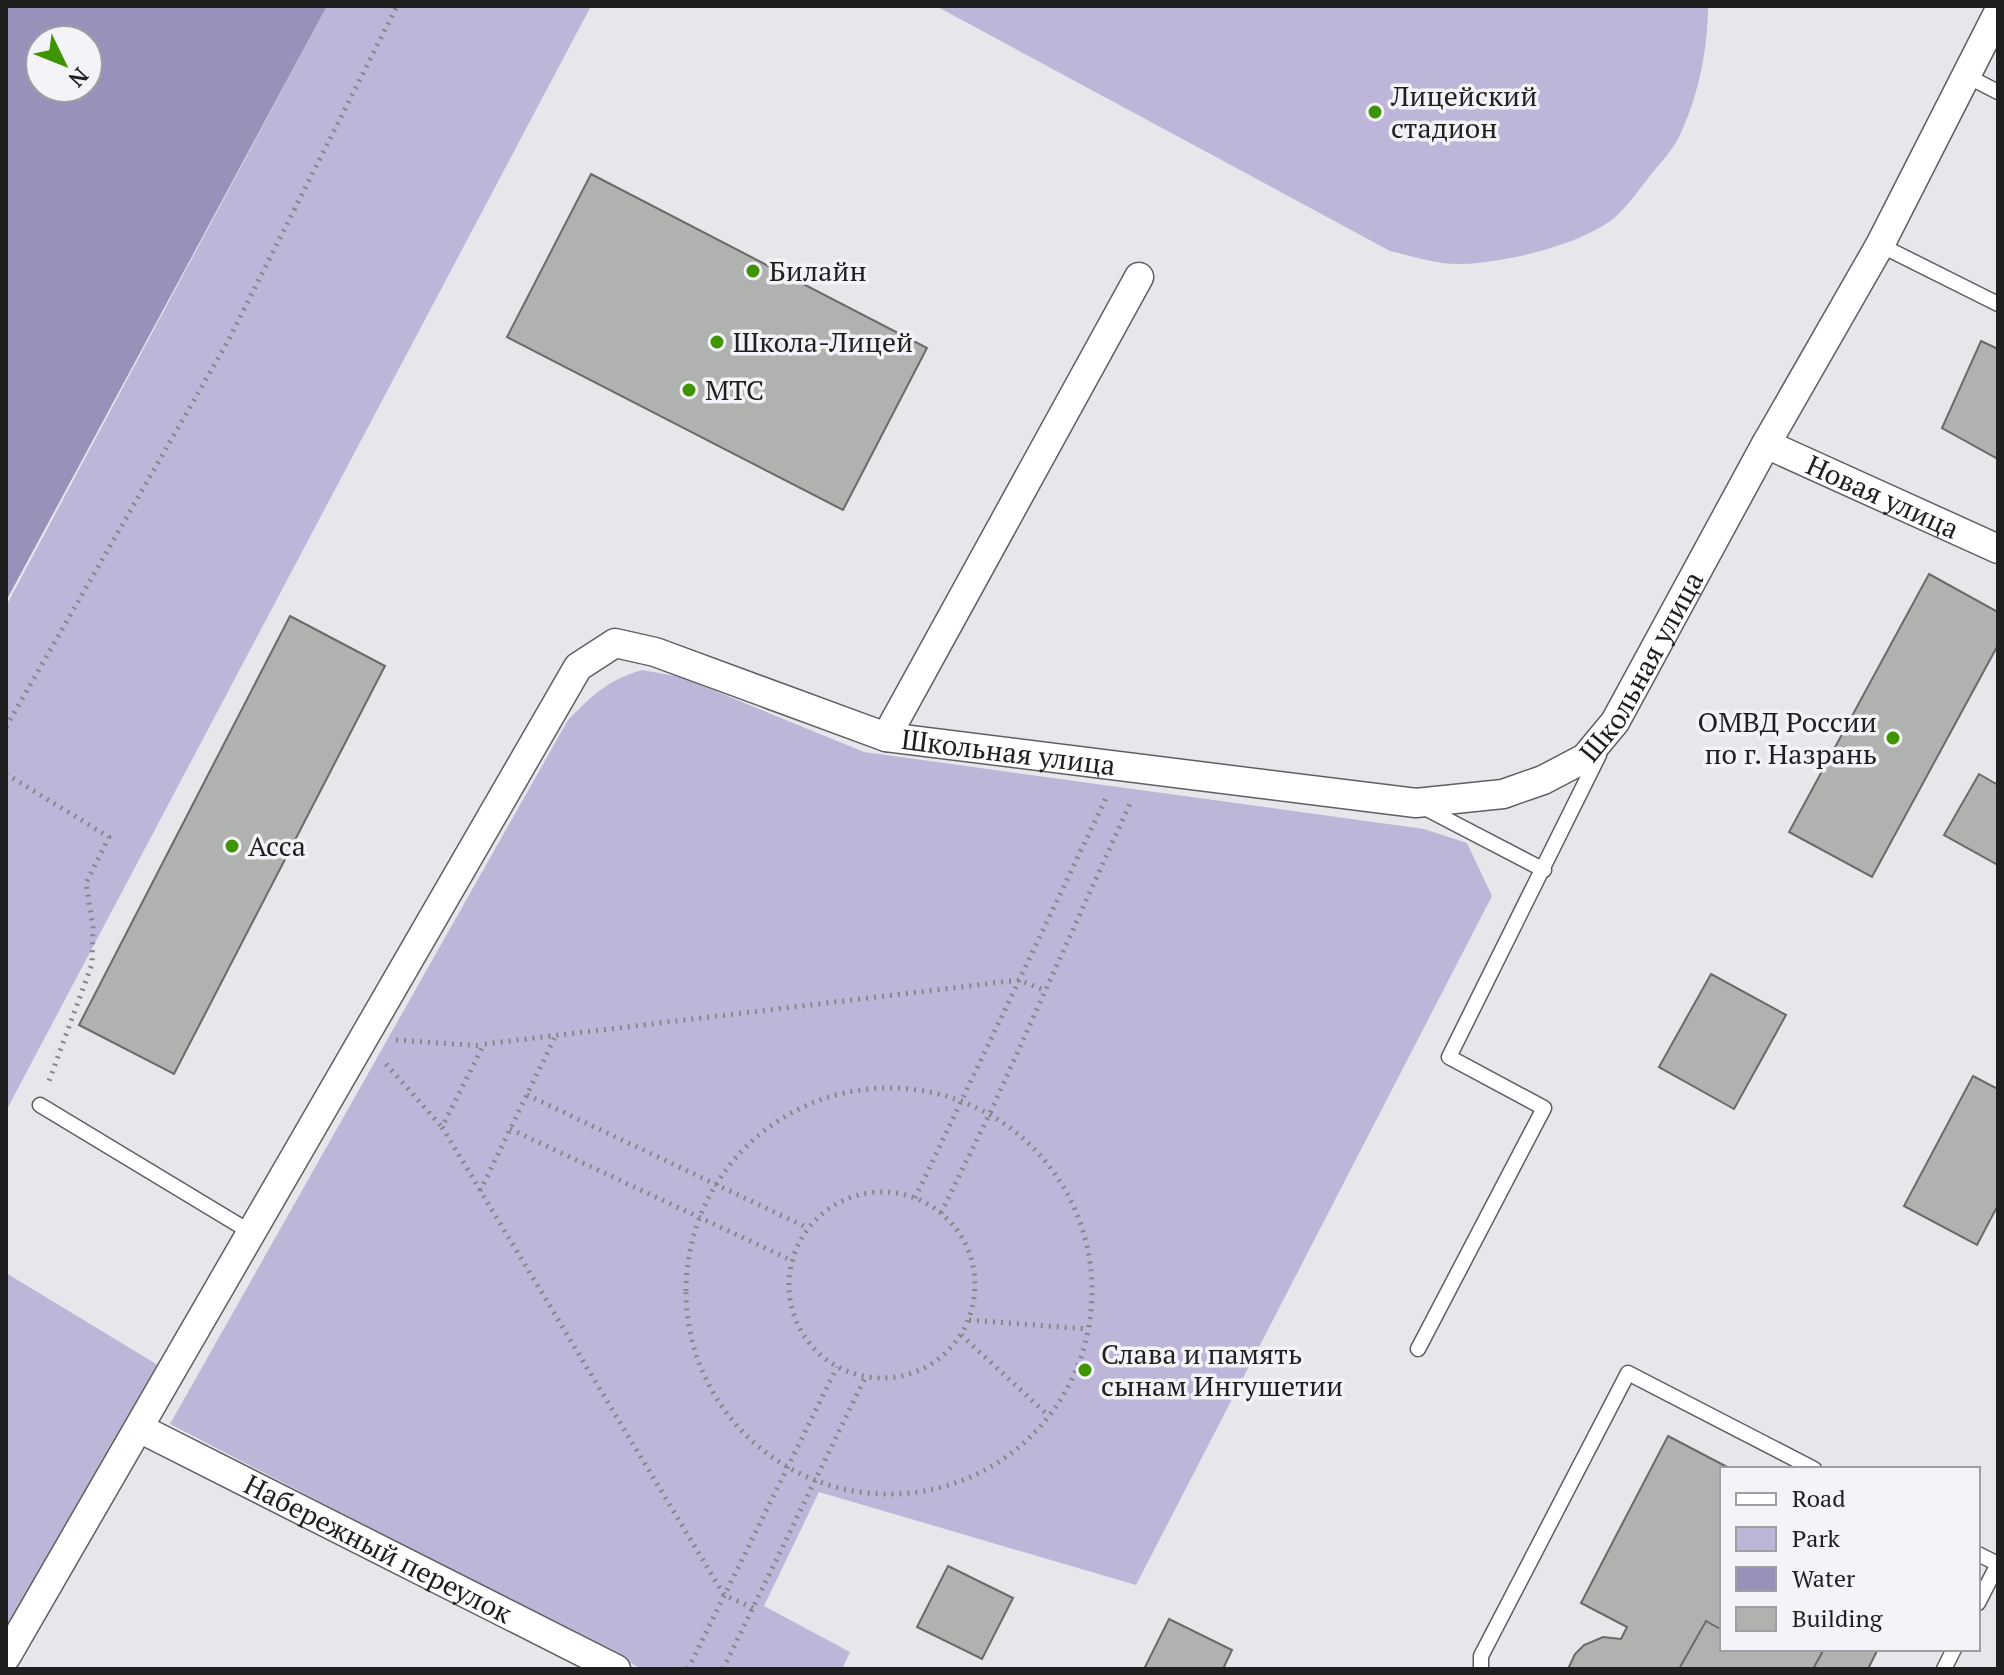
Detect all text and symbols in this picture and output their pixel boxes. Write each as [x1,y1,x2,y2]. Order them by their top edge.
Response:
north arrow [24,24,104,104]
text: N [62,62,95,94]
place label: Лицейский стадион [1390,77,1537,146]
marker: Лицейский стадион [1366,103,1384,121]
place label: Билайн [769,252,867,289]
marker: Билайн [744,262,762,280]
place label: Школа-Лицей [733,323,913,360]
marker: Школа-Лицей [708,333,726,351]
place label: МТС [705,371,764,408]
marker: МТС [680,381,698,399]
street label: Новая улица [1801,446,1965,547]
street label: Школьная улица [1571,565,1711,769]
place label: ОМВД России по г. Назрань [1698,703,1877,772]
street label: Школьная улица [899,720,1118,783]
marker: ОМВД России по г. Назрань [1884,729,1902,747]
place label: Асса [248,827,306,864]
marker: Асса [223,837,241,855]
place label: Слава и память сынам Ингушетии [1101,1335,1343,1404]
marker: Слава и память сынам Ингушетии [1076,1361,1094,1379]
street label: Набережный переулок [238,1465,519,1632]
legend [1720,1467,1980,1651]
text: Road [1792,1482,1846,1514]
text: Park [1792,1522,1841,1554]
text: Water [1792,1562,1856,1594]
text: Building [1792,1602,1883,1634]

